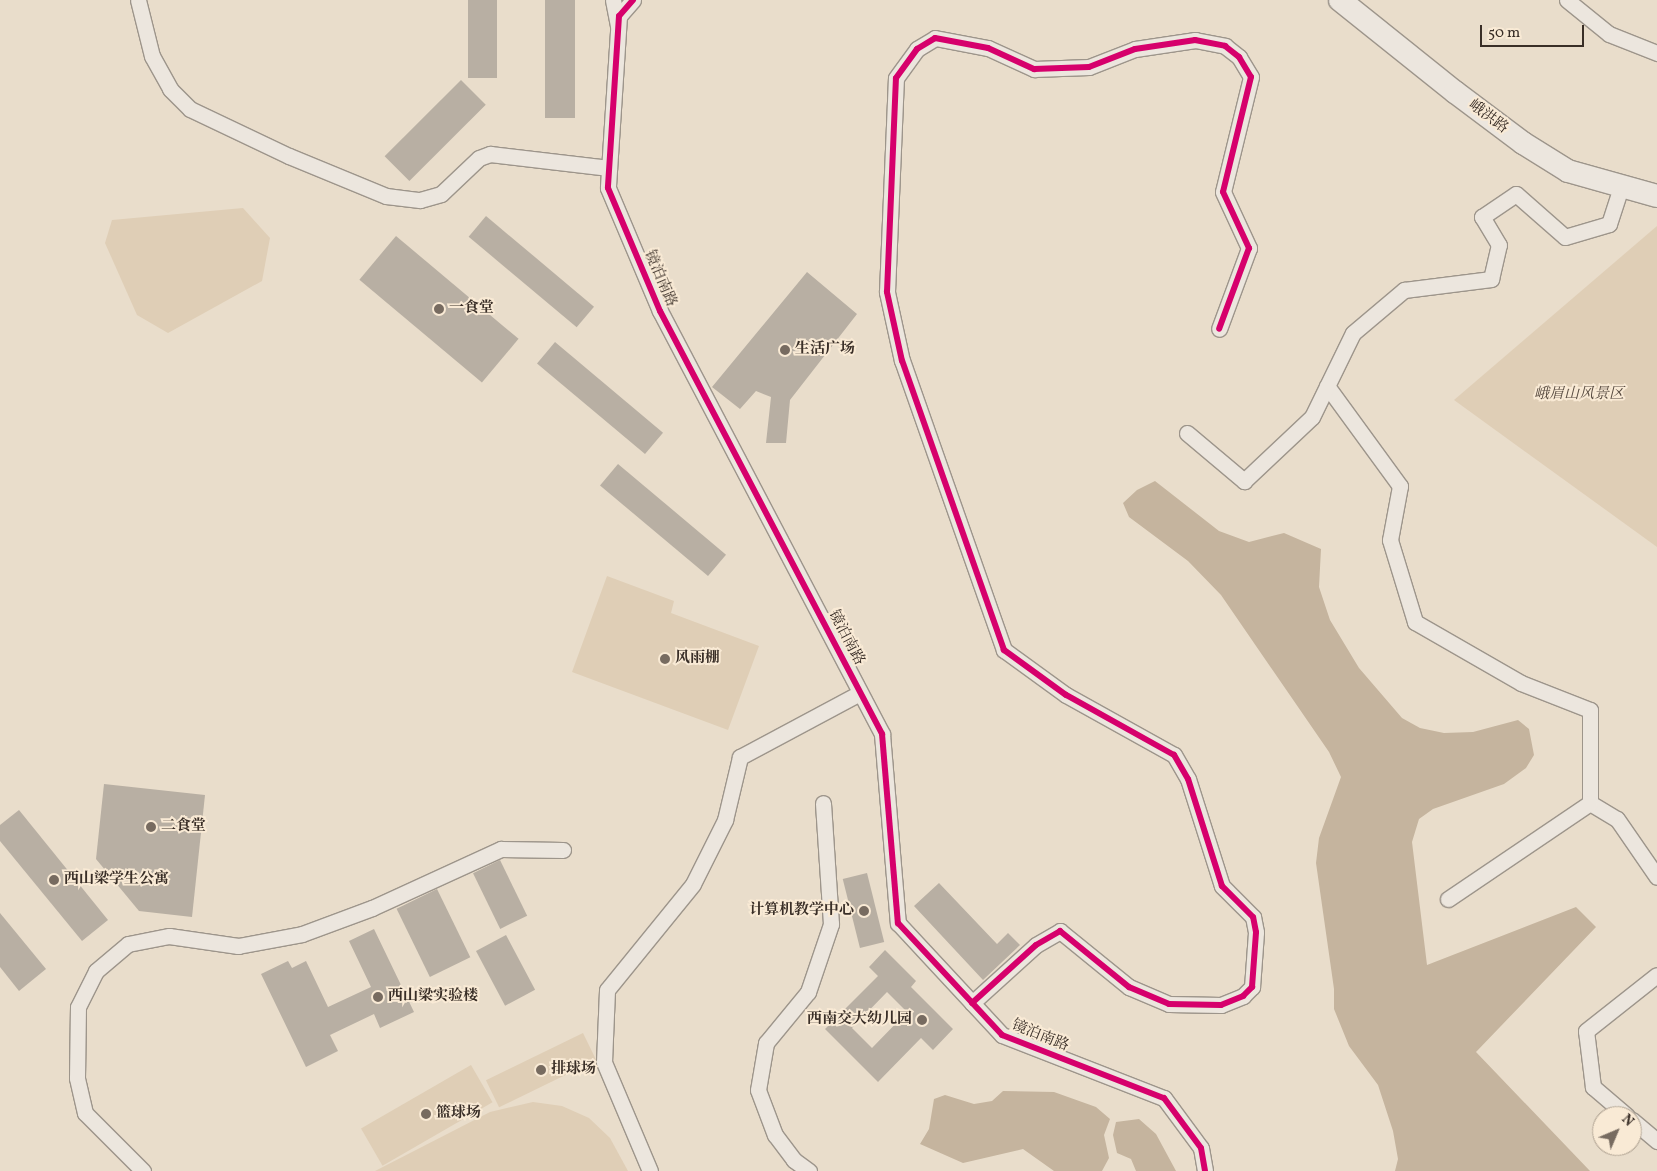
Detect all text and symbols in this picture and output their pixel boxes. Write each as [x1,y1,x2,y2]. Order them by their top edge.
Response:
scale bar [1482,15,1586,47]
text: 50 m [1488,23,1520,44]
street label: 峨洪路 [1465,96,1511,138]
street label: 镜泊南路 [640,248,680,310]
place label: 一食堂 [449,300,494,318]
marker: 一食堂 [433,303,445,315]
place label: 生活广场 [795,341,855,359]
marker: 生活广场 [779,344,791,356]
park label: 峨眉山风景区 [1534,386,1624,404]
street label: 镜泊南路 [824,607,868,669]
place label: 风雨棚 [675,650,720,668]
marker: 风雨棚 [659,653,671,665]
place label: 二食堂 [161,818,206,836]
marker: 二食堂 [145,821,157,833]
place label: 西山梁学生公寓 [64,871,169,889]
marker: 西山梁学生公寓 [48,874,60,886]
place label: 计算机教学中心 [749,902,854,920]
marker: 计算机教学中心 [858,905,870,917]
place label: 西山梁实验楼 [388,988,478,1006]
marker: 西山梁实验楼 [372,991,384,1003]
place label: 西南交大幼儿园 [807,1011,912,1029]
marker: 西南交大幼儿园 [916,1014,928,1026]
street label: 镜泊南路 [1009,1016,1071,1056]
place label: 排球场 [551,1061,596,1079]
marker: 排球场 [535,1064,547,1076]
place label: 篮球场 [436,1105,481,1123]
north arrow [1592,1106,1642,1156]
marker: 篮球场 [420,1108,432,1120]
text: N [1617,1110,1638,1131]

